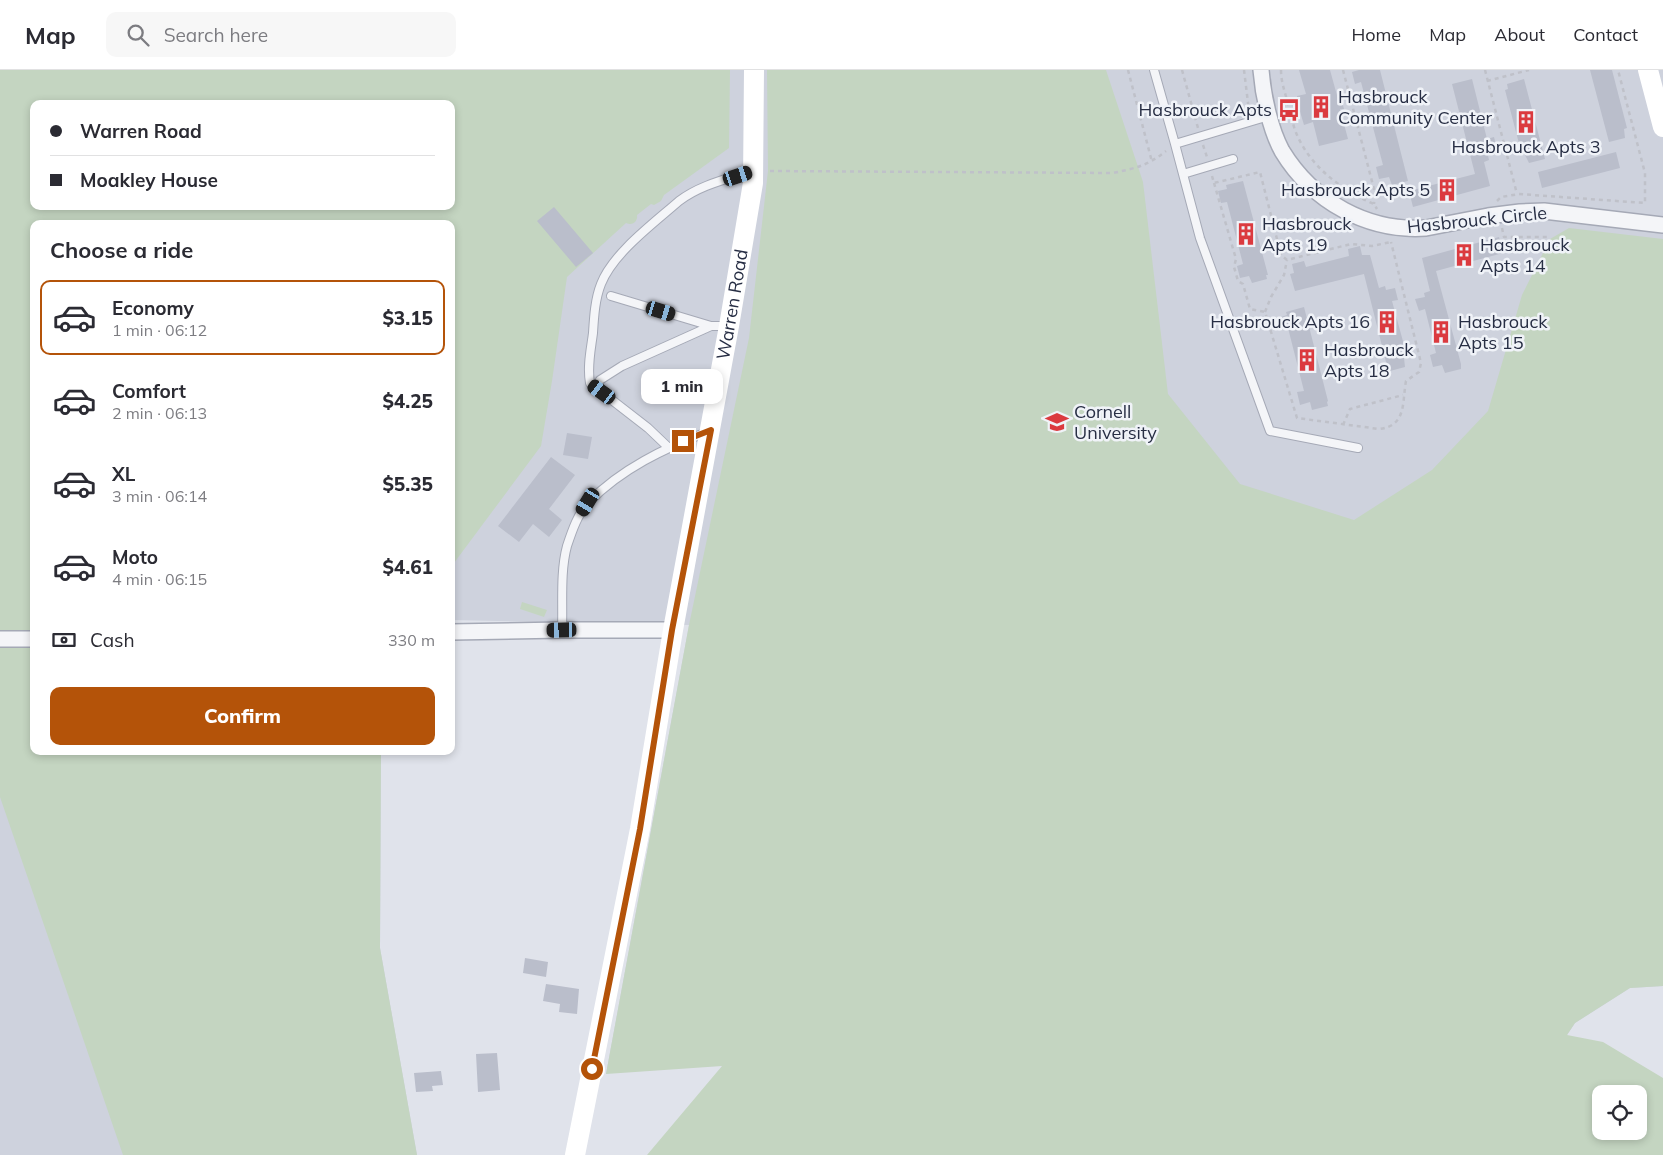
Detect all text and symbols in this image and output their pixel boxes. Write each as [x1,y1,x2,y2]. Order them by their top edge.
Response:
search box [106,12,456,57]
text: Map [25,20,76,50]
icon: search [124,21,152,49]
text: Search here [164,23,268,47]
text: Home [1351,23,1401,46]
text: Map [1429,23,1466,46]
text: About [1494,23,1545,46]
text: Contact [1573,23,1638,46]
place label: Hasbrouck Community Center [1338,85,1492,129]
building icon: Hasbrouck Community Center [1308,94,1334,120]
bus stop icon: Hasbrouck Apts [1276,97,1302,123]
place label: Hasbrouck Apts [1139,98,1272,121]
building icon: Hasbrouck Apts 3 [1513,109,1539,135]
text: Warren Road [80,119,202,143]
place label: Hasbrouck Apts 3 [1452,135,1600,158]
car [721,164,754,188]
text: Moakley House [80,168,218,192]
building icon: Hasbrouck Apts 5 [1434,177,1460,203]
place label: Hasbrouck Apts 5 [1281,178,1430,201]
street label: Hasbrouck Circle [1406,201,1548,238]
place label: Hasbrouck Apts 19 [1262,212,1352,256]
building icon: Hasbrouck Apts 19 [1233,221,1259,247]
place label: Hasbrouck Apts 14 [1480,233,1570,277]
text: Choose a ride [50,236,193,264]
building icon: Hasbrouck Apts 14 [1451,242,1477,268]
street label: Warren Road [711,247,753,362]
icon: car [52,295,97,340]
text: Economy [112,296,194,320]
car [644,299,677,323]
text: $3.15 [382,306,433,330]
building icon: Hasbrouck Apts 16 [1374,309,1400,335]
place label: Hasbrouck Apts 16 [1210,310,1370,333]
place label: Hasbrouck Apts 15 [1458,310,1548,354]
building icon: Hasbrouck Apts 15 [1428,319,1454,345]
text: 1 min · 06:12 [112,320,207,340]
place label: Hasbrouck Apts 18 [1324,338,1414,382]
building icon: Hasbrouck Apts 18 [1294,347,1320,373]
callout: 1 min [642,368,724,404]
text: 1 min [661,376,703,396]
car [585,377,618,407]
icon: car [52,378,97,423]
text: Comfort [112,379,186,403]
text: $4.25 [382,389,433,413]
place label: Cornell University [1074,400,1157,444]
text: 2 min · 06:13 [112,403,207,423]
school or university icon: Cornell University [1044,409,1070,435]
route end [672,430,694,452]
icon: car [52,461,97,506]
text: XL [112,462,135,486]
text: $5.35 [382,472,433,496]
car [573,485,602,519]
text: 3 min · 06:14 [112,486,207,506]
icon: car [52,544,97,589]
text: Moto [112,545,158,569]
text: $4.61 [382,555,433,579]
text: 4 min · 06:15 [112,569,207,589]
car [546,622,577,638]
icon: cash [50,626,78,654]
text: Cash [90,628,135,652]
text: 330 m [388,630,435,650]
button: Confirm [50,687,435,745]
route start [581,1058,603,1080]
map controls [1592,1085,1647,1140]
button: locate [1592,1085,1647,1140]

